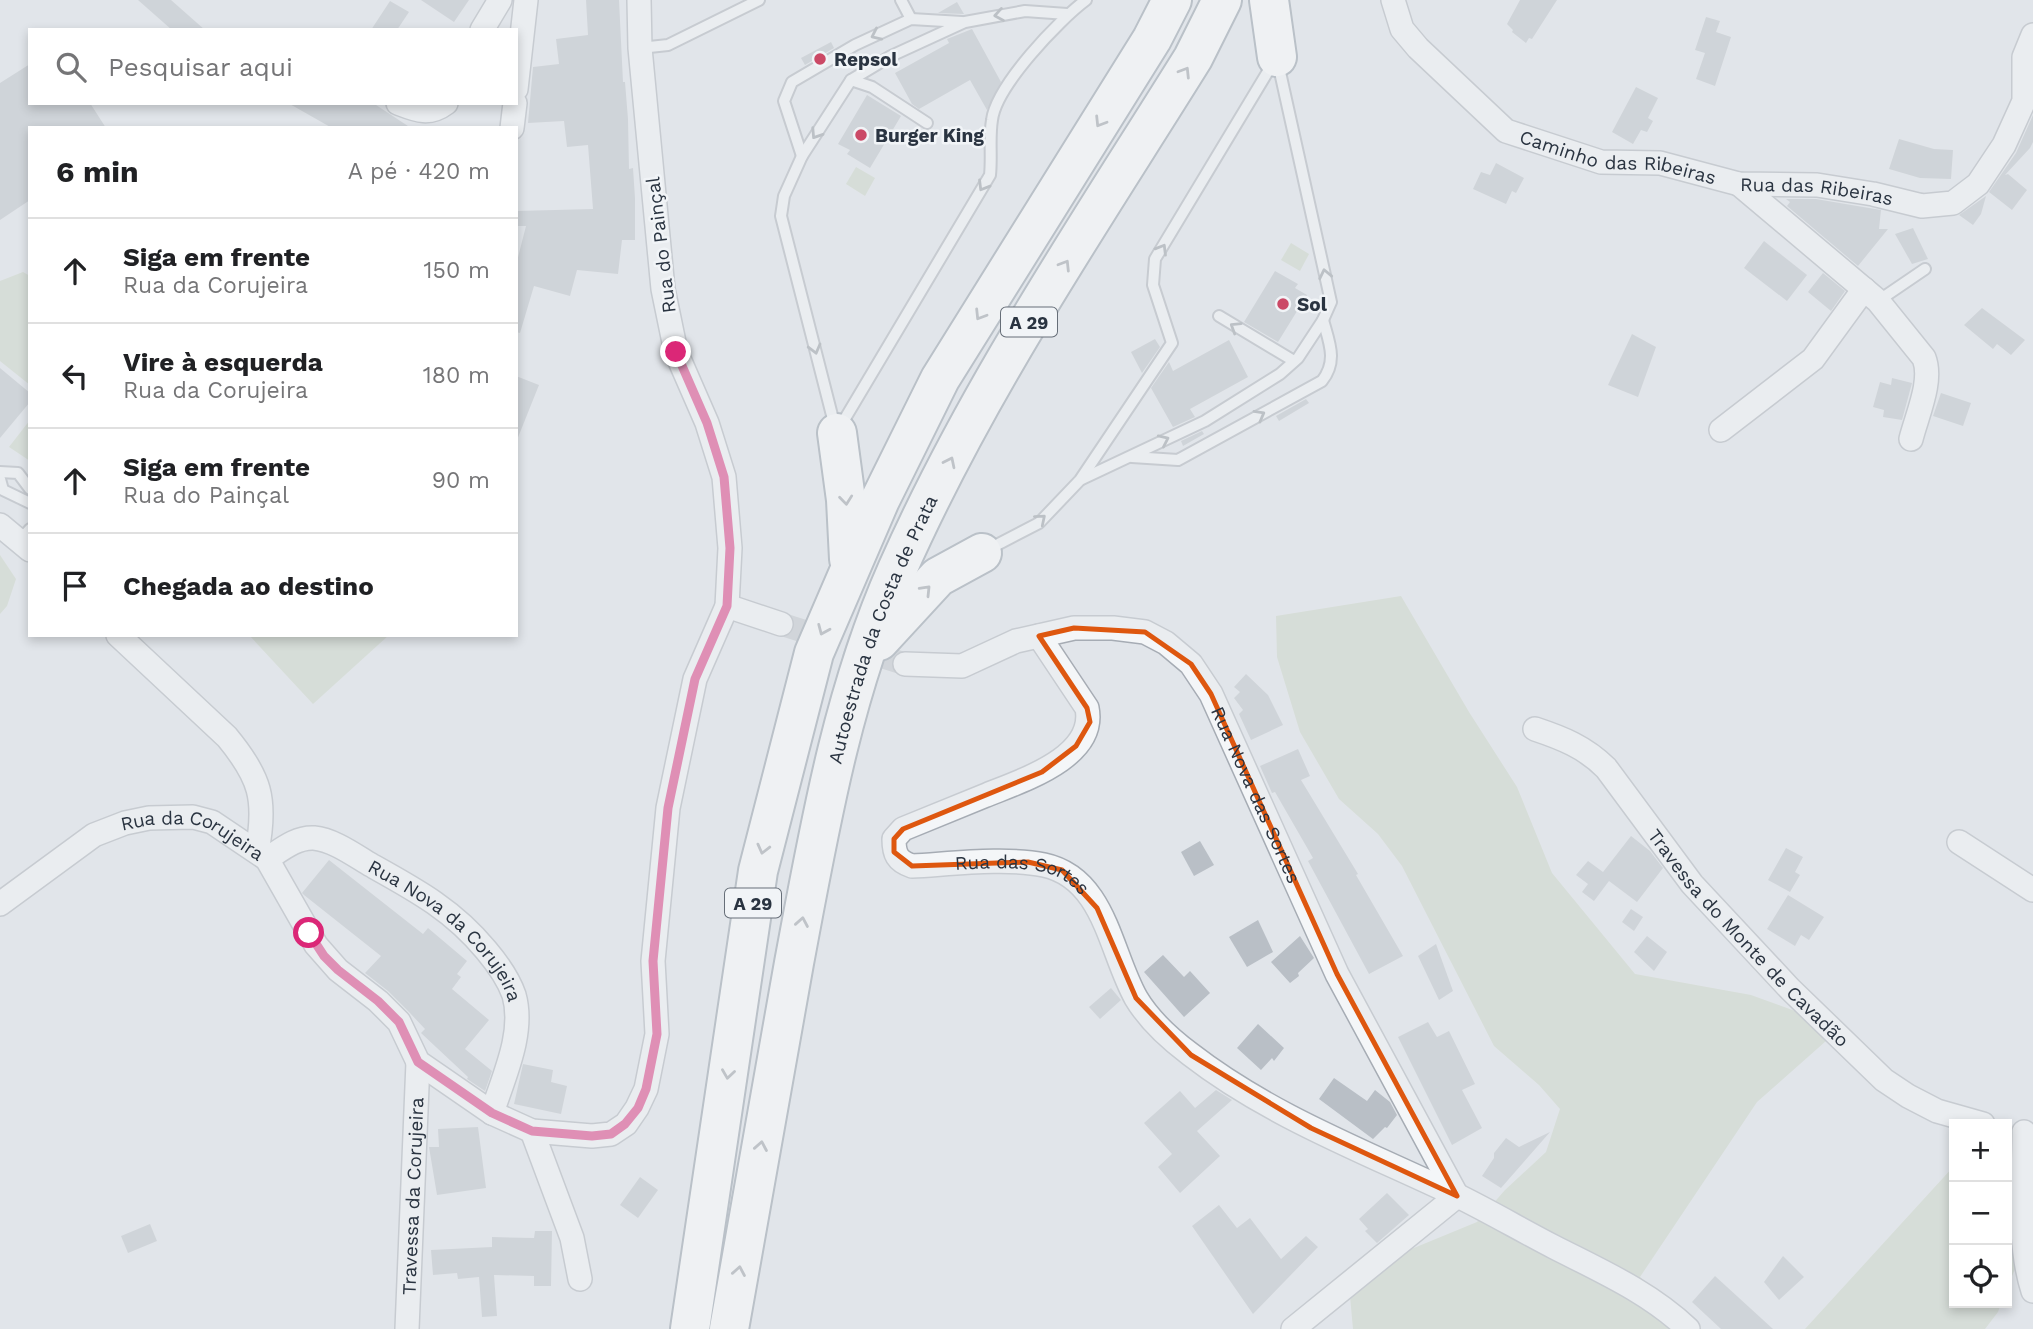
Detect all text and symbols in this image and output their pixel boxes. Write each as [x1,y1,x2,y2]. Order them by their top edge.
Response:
one-way arrow [993,7,1005,22]
one-way arrow [871,27,883,41]
search box [28,28,518,105]
icon: search [52,48,90,86]
place label: Repsol [834,48,898,71]
marker: Repsol [812,51,828,67]
text: Pesquisar aqui [108,52,293,82]
one-way arrow [1176,66,1189,79]
one-way arrow [1096,114,1109,127]
place label: Burger King [875,124,984,147]
street label: Caminho das Ribeiras [1517,125,1719,189]
one-way arrow [811,126,824,139]
marker: Burger King [853,127,869,143]
text: 6 min [56,154,139,189]
text: A pé · 420 m [348,158,490,185]
street label: Rua das Ribeiras [1740,173,1896,210]
street label: Rua do Painçal [641,175,681,314]
one-way arrow [979,179,992,192]
text: Siga em frente [123,242,310,272]
one-way arrow [1153,243,1166,256]
icon: ahead [56,252,94,290]
text: 150 m [424,257,490,284]
one-way arrow [1056,260,1069,273]
one-way arrow [1319,268,1334,280]
text: Rua da Corujeira [123,272,308,299]
place label: Sol [1297,293,1328,316]
marker: Sol [1275,296,1291,312]
one-way arrow [975,307,988,320]
road number: A 29 [1001,308,1057,336]
one-way arrow [1230,322,1243,335]
route end [660,336,691,367]
one-way arrow [807,343,821,355]
text: Vire à esquerda [123,347,323,377]
icon: left [56,357,94,395]
text: 180 m [423,362,490,389]
text: Rua da Corujeira [123,377,308,404]
one-way arrow [1252,410,1265,423]
one-way arrow [1157,434,1169,448]
text: Siga em frente [123,452,310,482]
one-way arrow [942,457,956,469]
icon: ahead [56,462,94,500]
text: 90 m [432,467,490,494]
text: Rua do Painçal [123,482,289,509]
street label: Autoestrada da Costa de Prata [823,491,942,766]
one-way arrow [838,494,853,506]
one-way arrow [1032,515,1045,527]
icon: arrive [56,567,94,605]
text: Chegada ao destino [123,571,374,601]
one-way arrow [918,585,931,598]
one-way arrow [817,623,831,635]
street label: Rua Nova das Sortes [1206,703,1306,887]
street label: Rua da Corujeira [118,805,269,865]
street label: Travessa do Monte de Cavadão [1643,824,1854,1051]
one-way arrow [757,843,771,855]
street label: Rua das Sortes [954,850,1095,899]
street label: Rua Nova da Corujeira [364,854,527,1004]
road number: A 29 [725,888,781,918]
one-way arrow [794,916,809,928]
route start [293,917,324,948]
one-way arrow [721,1068,736,1080]
street label: Travessa da Corujeira [397,1097,428,1295]
map controls [1949,1119,2012,1308]
button: + [1949,1119,2012,1182]
one-way arrow [753,1140,768,1152]
button: − [1949,1182,2012,1245]
button: locate [1949,1245,2012,1308]
one-way arrow [731,1265,746,1277]

